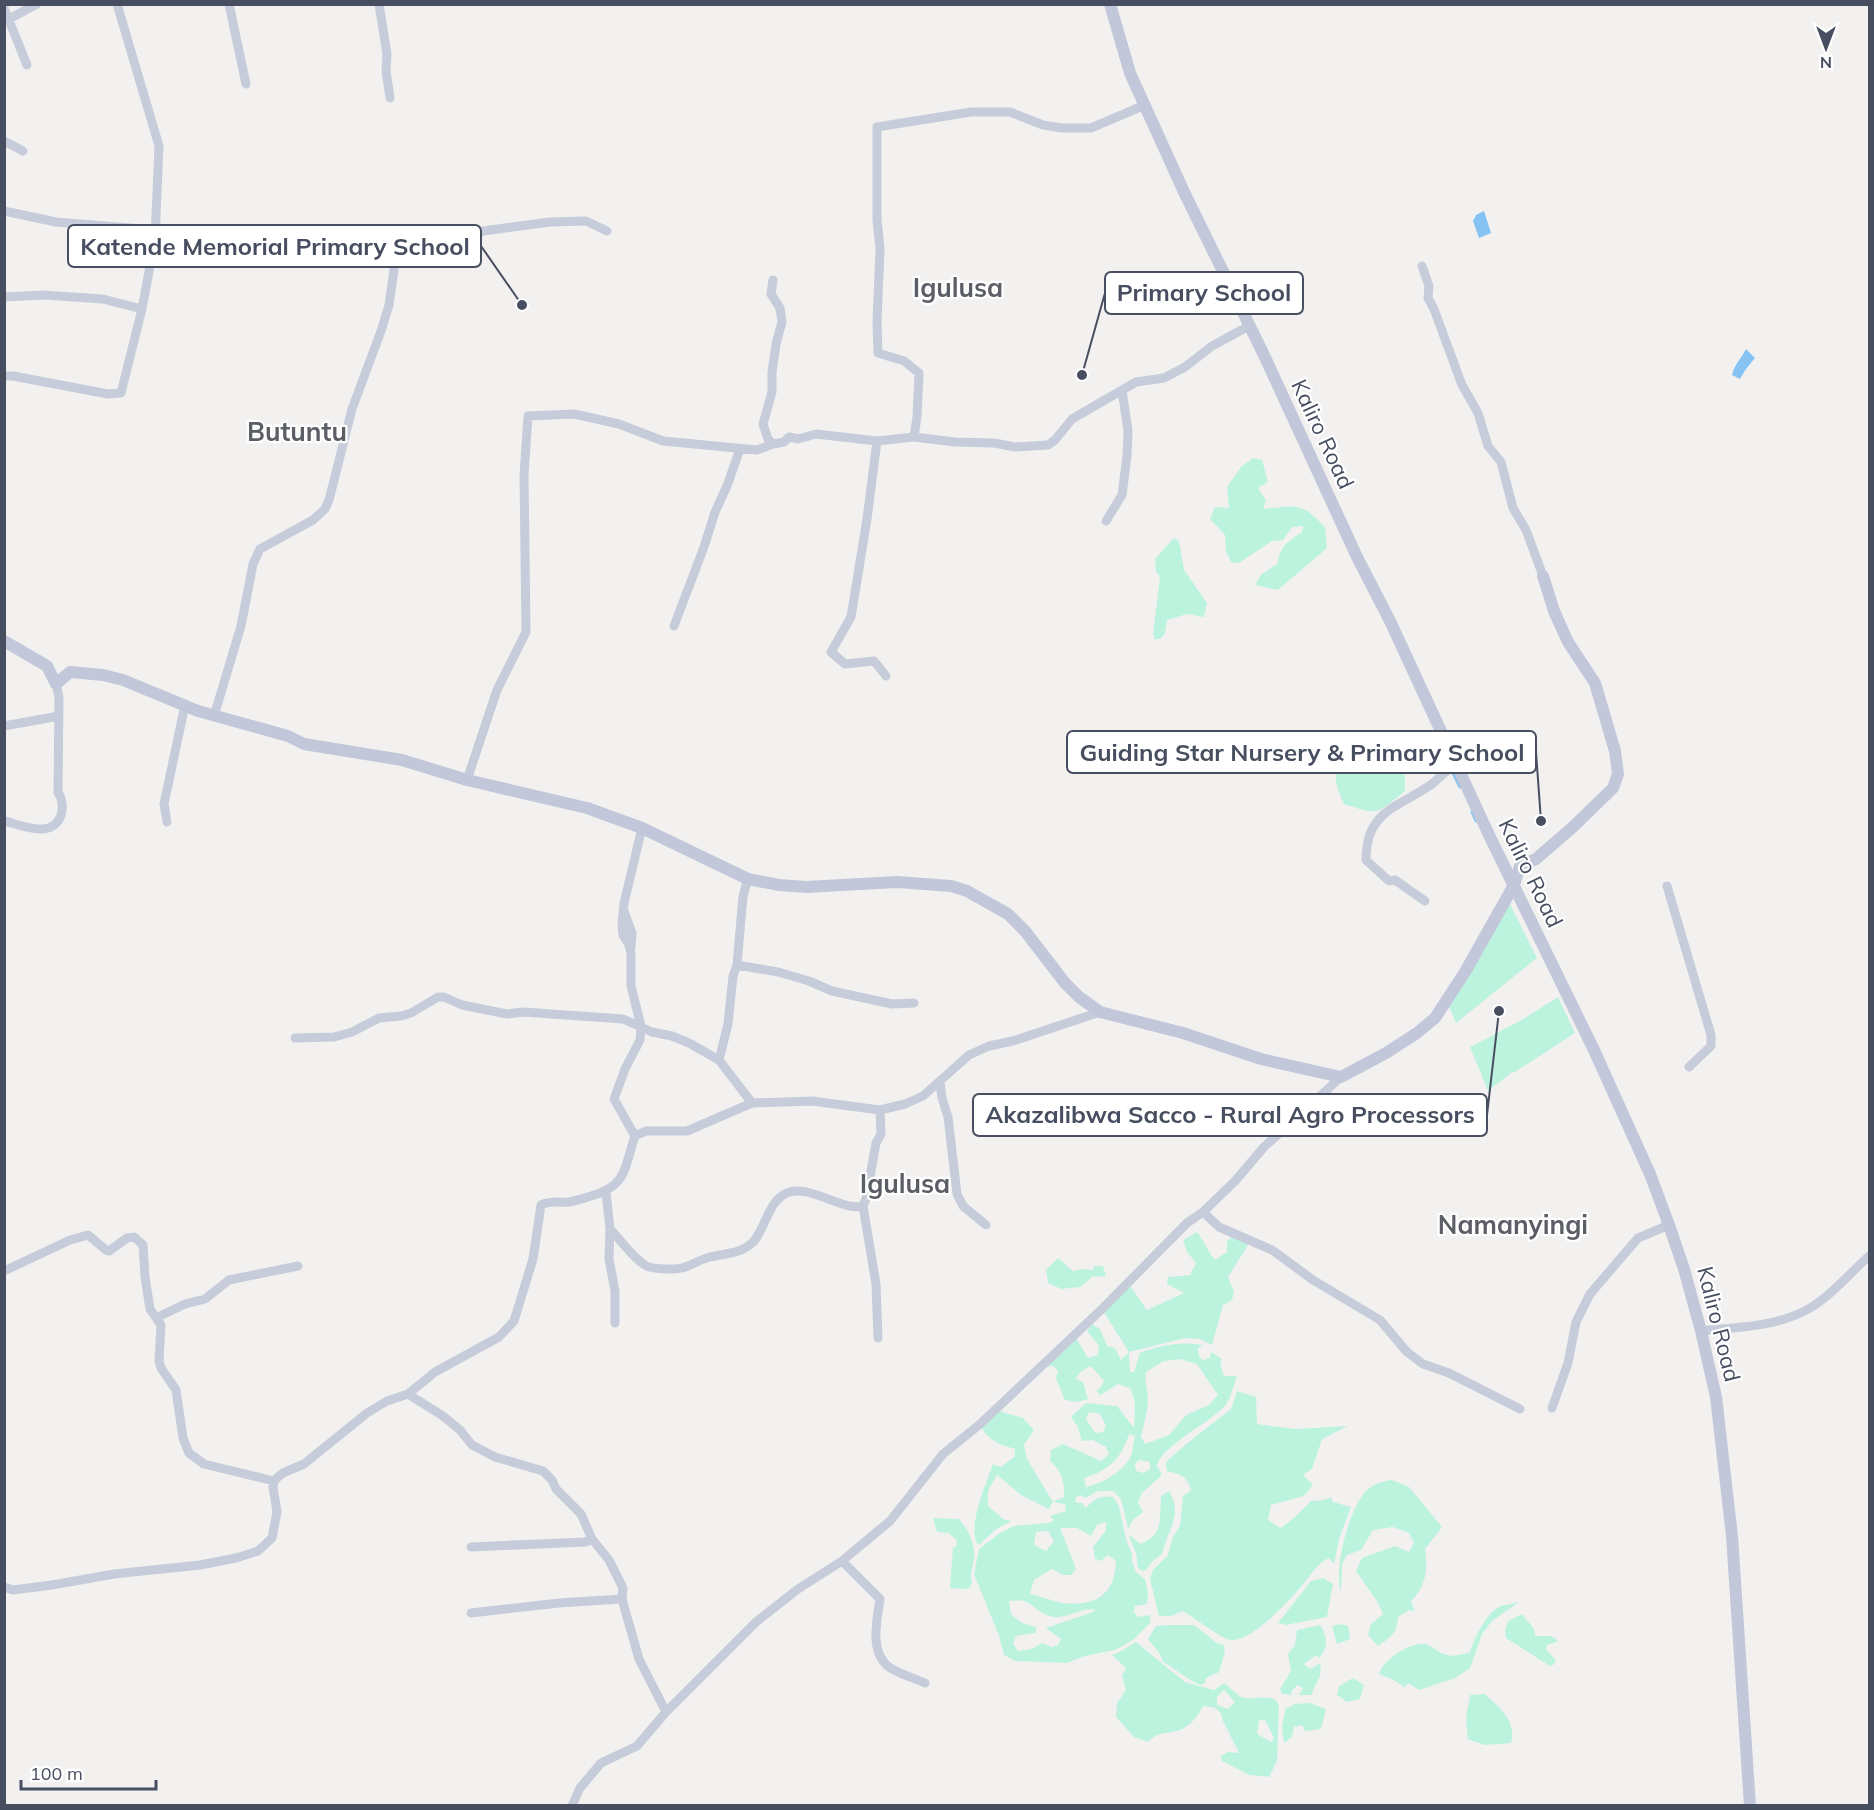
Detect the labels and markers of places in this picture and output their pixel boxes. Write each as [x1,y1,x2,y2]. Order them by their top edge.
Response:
callout: Katende Memorial Primary School [68,225,481,267]
callout: Primary School [1105,272,1303,314]
callout: Guiding Star Nursery & Primary School [1067,731,1536,773]
callout: Akazalibwa Sacco - Rural Agro Processors [973,1094,1487,1136]

